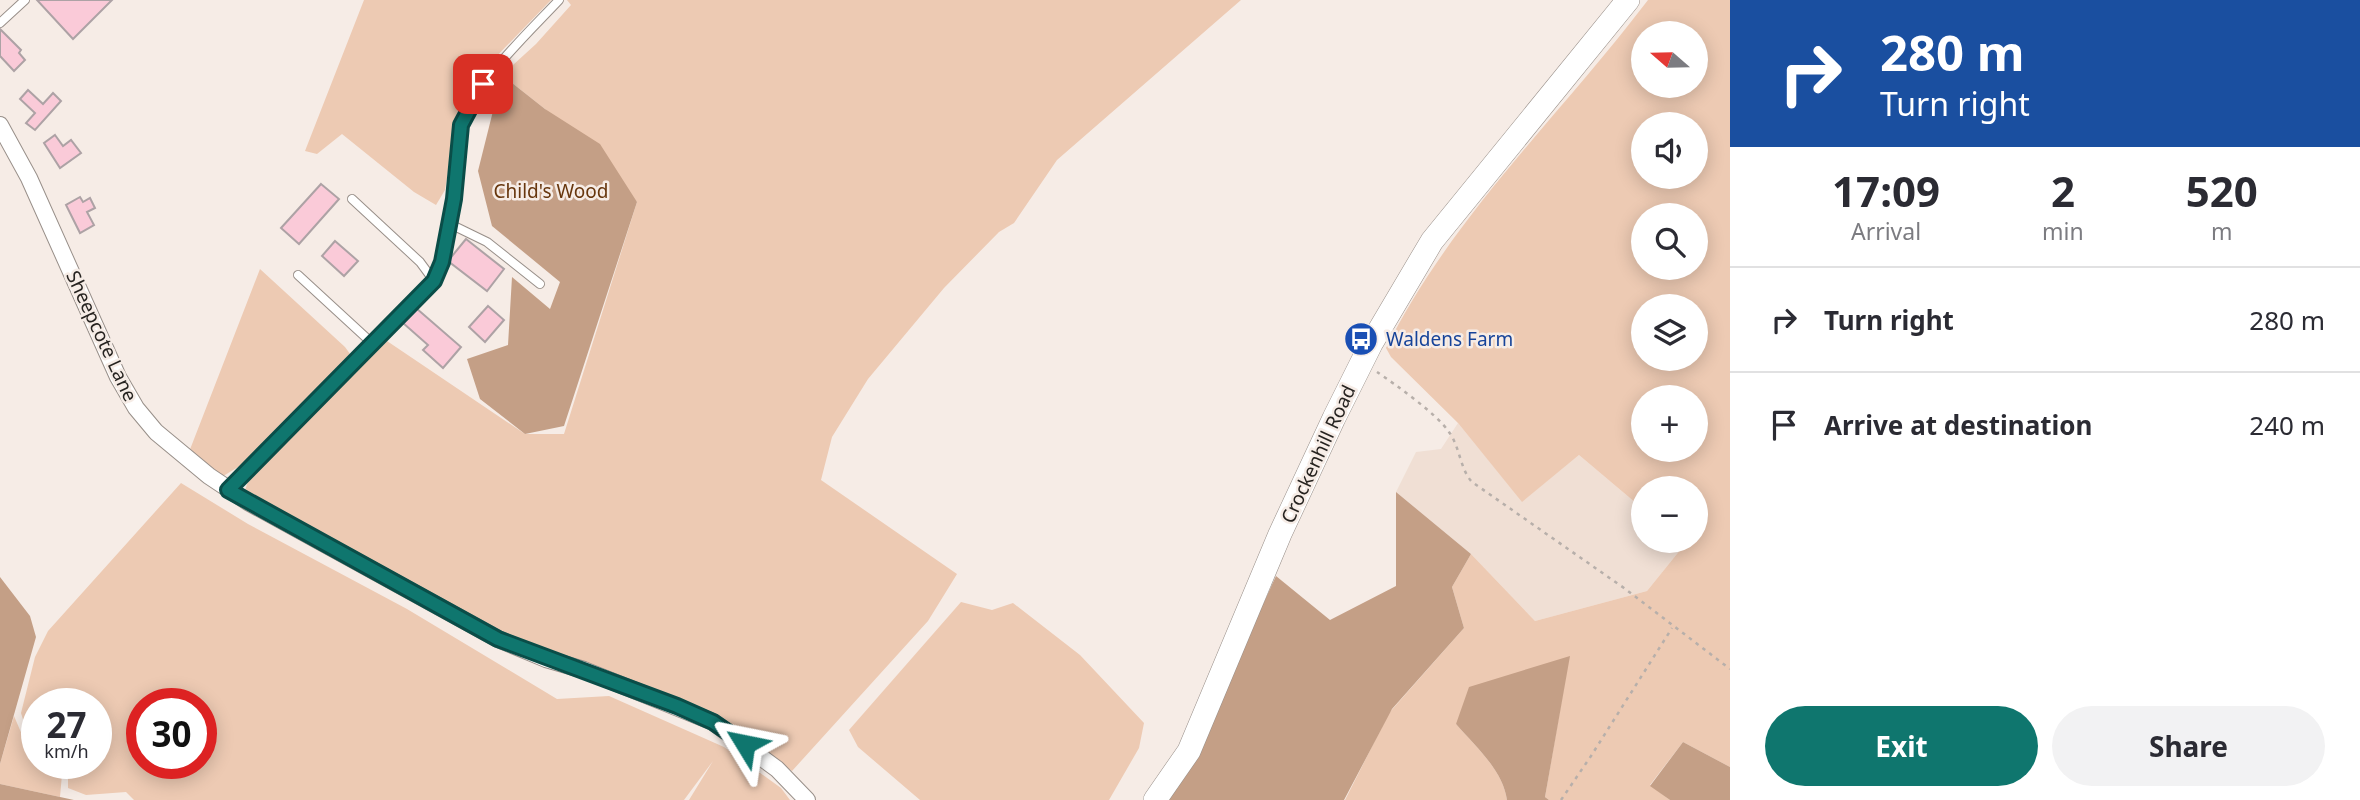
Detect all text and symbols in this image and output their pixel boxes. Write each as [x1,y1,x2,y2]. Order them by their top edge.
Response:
text: 280 m [1880,19,2025,85]
north arrow [1631,21,1708,98]
map controls [1631,21,1708,553]
icon: right [1765,28,1856,119]
pin [453,54,513,114]
icon: arrive [464,65,502,103]
text: Turn right [1880,82,2030,125]
button: sound [1631,112,1708,189]
text: 17:09 [1832,162,1940,219]
text: 2 [2051,162,2075,219]
text: 520 [2186,162,2258,219]
park label: Child's Wood [494,178,608,204]
button: search [1631,203,1708,280]
text: Arrival [1851,215,1921,247]
text: min [2042,215,2084,247]
text: m [2211,215,2233,247]
street label: Sheepcote Lane [60,266,144,406]
button: layers [1631,294,1708,371]
icon: right [1765,301,1803,339]
text: Turn right [1824,302,1954,338]
text: 280 m [2249,302,2325,338]
bus stop icon: Waldens Farm [1342,320,1380,358]
place label: Waldens Farm [1386,326,1513,352]
street label: Crockenhill Road [1275,381,1361,527]
button: + [1631,385,1708,462]
icon: arrive [1765,406,1803,444]
text: Arrive at destination [1824,407,2093,443]
text: 240 m [2249,407,2325,443]
button: − [1631,476,1708,553]
speed limit sign: 30 [126,688,217,779]
text: 27 [46,701,87,748]
button: Exit [1765,706,2038,786]
button: Share [2052,706,2325,786]
position arrow [708,707,782,781]
text: km/h [44,739,89,763]

